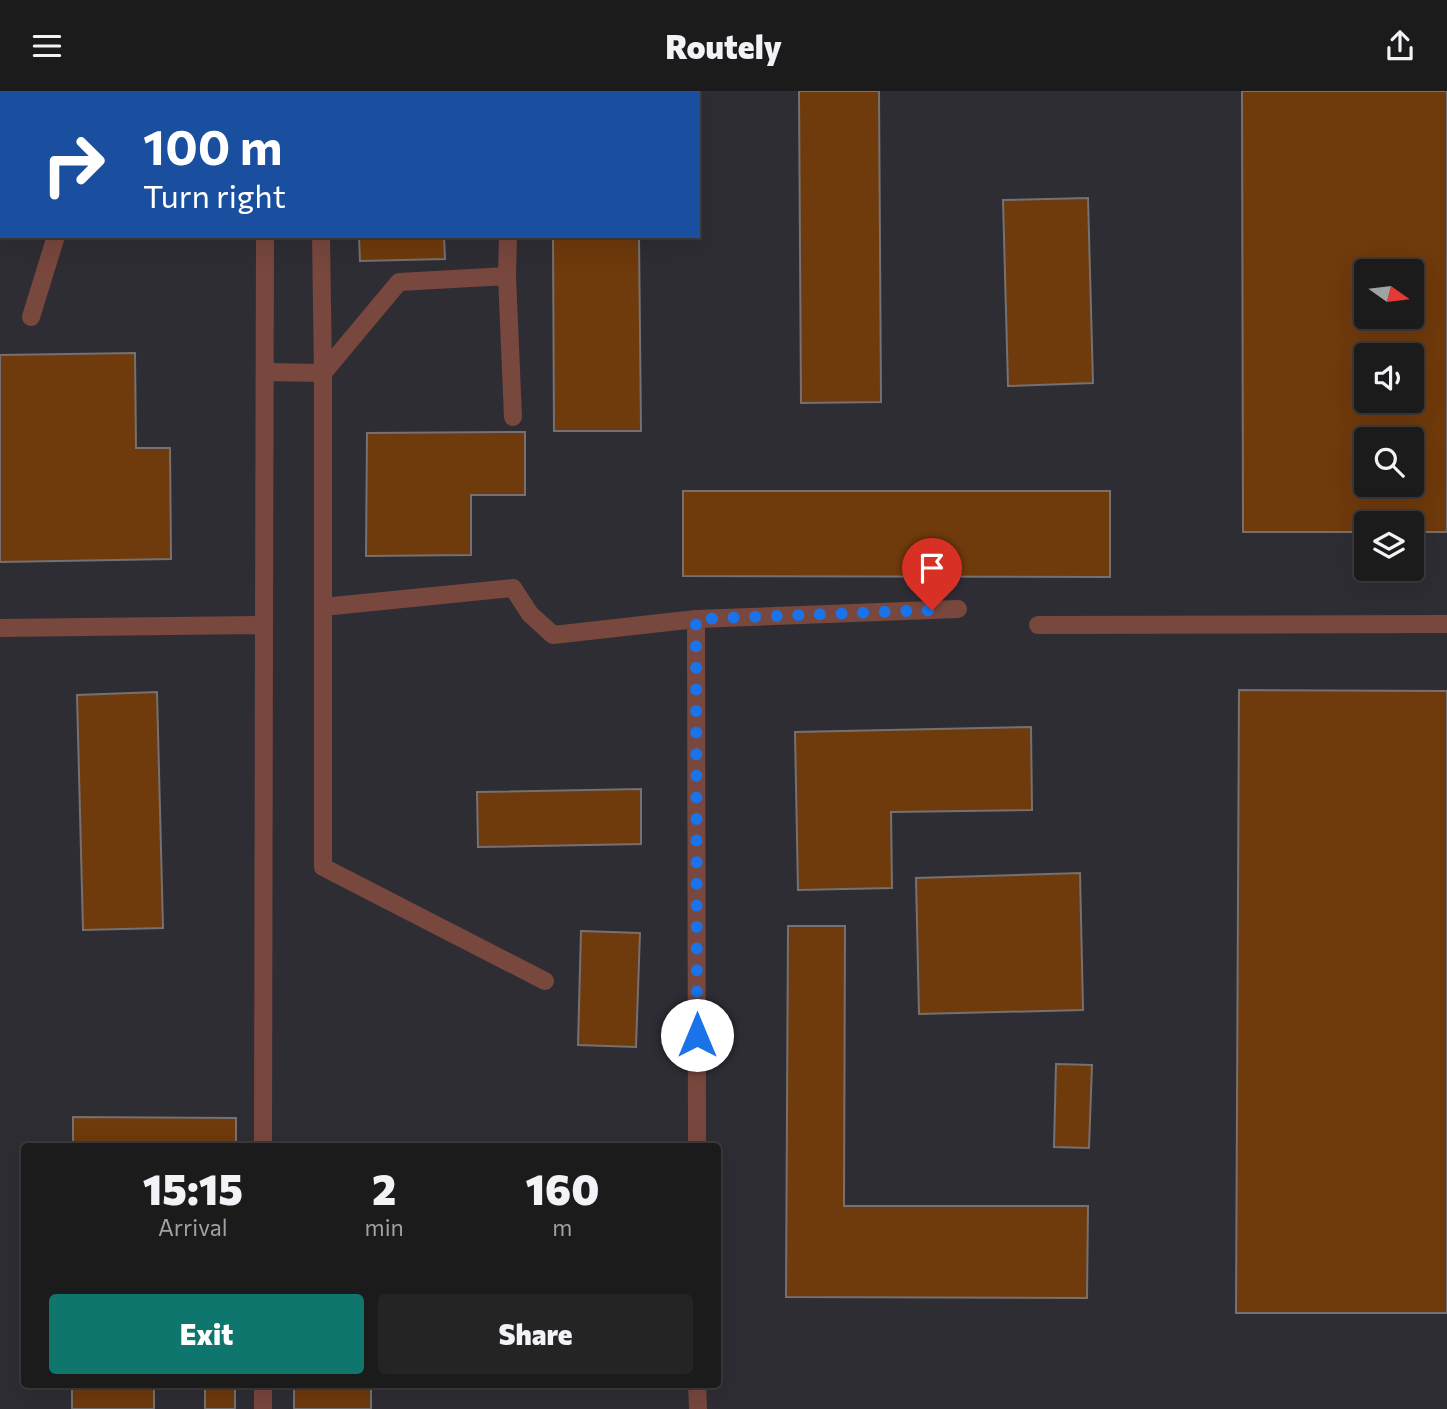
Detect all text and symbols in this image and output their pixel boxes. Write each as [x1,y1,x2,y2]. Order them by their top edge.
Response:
text: Routely [665,26,782,66]
icon: menu [28,27,66,65]
icon: share [1381,27,1419,65]
text: 100 m [143,115,282,175]
icon: right [28,119,119,210]
text: Turn right [143,175,286,215]
north arrow [1354,259,1424,329]
map controls [1354,259,1424,581]
button: sound [1354,343,1424,413]
button: search [1354,427,1424,497]
button: layers [1354,511,1424,581]
pin [902,538,962,610]
icon: arrive [913,549,951,587]
position arrow [660,998,734,1072]
text: 15:15 [143,1162,243,1214]
text: 2 [372,1162,396,1214]
text: 160 [525,1162,599,1214]
text: Arrival [158,1213,228,1241]
text: min [365,1213,404,1241]
text: m [552,1213,572,1241]
button: Exit [49,1294,364,1374]
button: Share [378,1294,693,1374]

